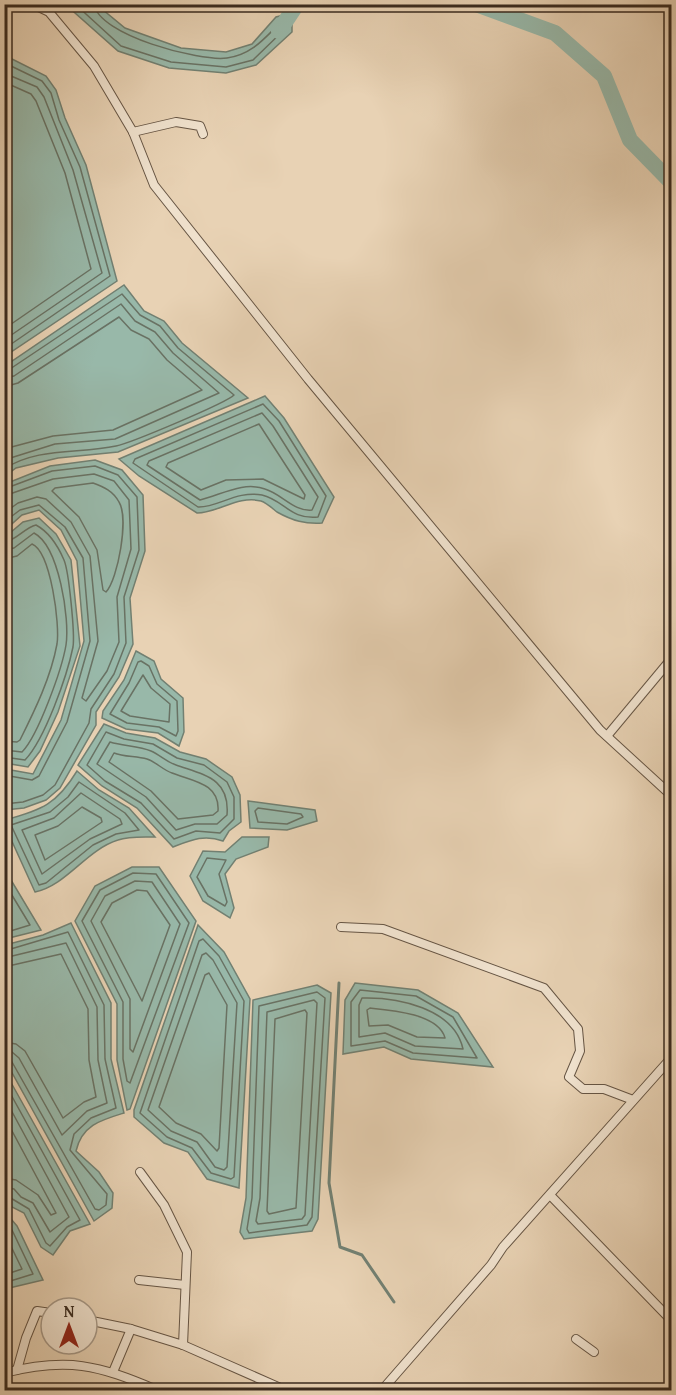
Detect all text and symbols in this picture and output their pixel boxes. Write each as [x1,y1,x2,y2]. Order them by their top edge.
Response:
north arrow [39,1296,99,1356]
text: N [64,1299,75,1323]

